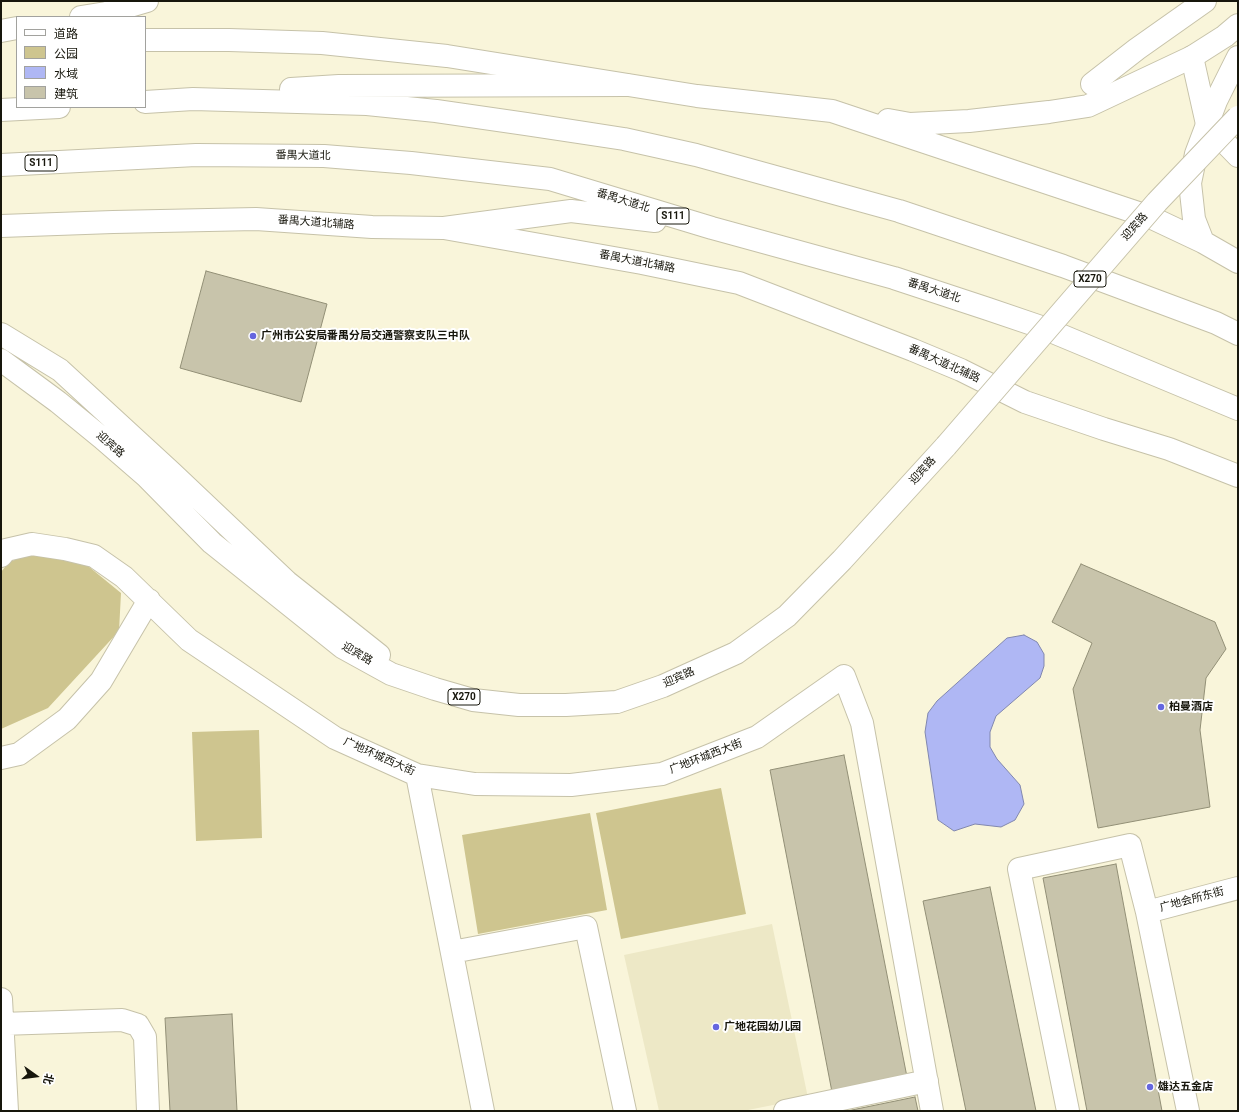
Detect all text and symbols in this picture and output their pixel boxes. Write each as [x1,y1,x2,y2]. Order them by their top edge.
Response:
legend [16,16,146,108]
text: 道路 [54,27,78,41]
text: 公园 [54,47,78,61]
text: 水域 [54,67,78,81]
text: 建筑 [54,87,78,101]
street label: 番禺大道北 [275,149,331,163]
road number: S111 [25,155,57,171]
street label: 番禺大道北 [595,187,651,215]
road number: S111 [657,208,689,224]
street label: 迎宾路 [1119,210,1151,244]
street label: 番禺大道北辅路 [277,214,355,232]
street label: 番禺大道北辅路 [598,248,676,276]
road number: X270 [1074,271,1106,287]
street label: 番禺大道北 [906,276,962,306]
place label: 广州市公安局番禺分局交通警察支队三中队 [261,329,470,343]
marker: 广州市公安局番禺分局交通警察支队三中队 [248,331,258,341]
street label: 番禺大道北辅路 [906,342,982,386]
street label: 迎宾路 [93,429,127,461]
street label: 迎宾路 [907,454,939,488]
street label: 迎宾路 [339,640,375,668]
street label: 迎宾路 [661,665,697,691]
road number: X270 [448,689,480,705]
place label: 柏曼酒店 [1169,700,1213,714]
marker: 柏曼酒店 [1156,702,1166,712]
street label: 广地环城西大街 [341,735,417,779]
street label: 广地环城西大街 [668,737,744,777]
street label: 广地会所东街 [1158,885,1226,915]
place label: 广地花园幼儿园 [724,1020,801,1034]
marker: 广地花园幼儿园 [711,1022,721,1032]
north arrow [16,1056,56,1096]
text: 北 [40,1072,56,1086]
place label: 雄达五金店 [1158,1080,1213,1094]
marker: 雄达五金店 [1145,1082,1155,1092]

